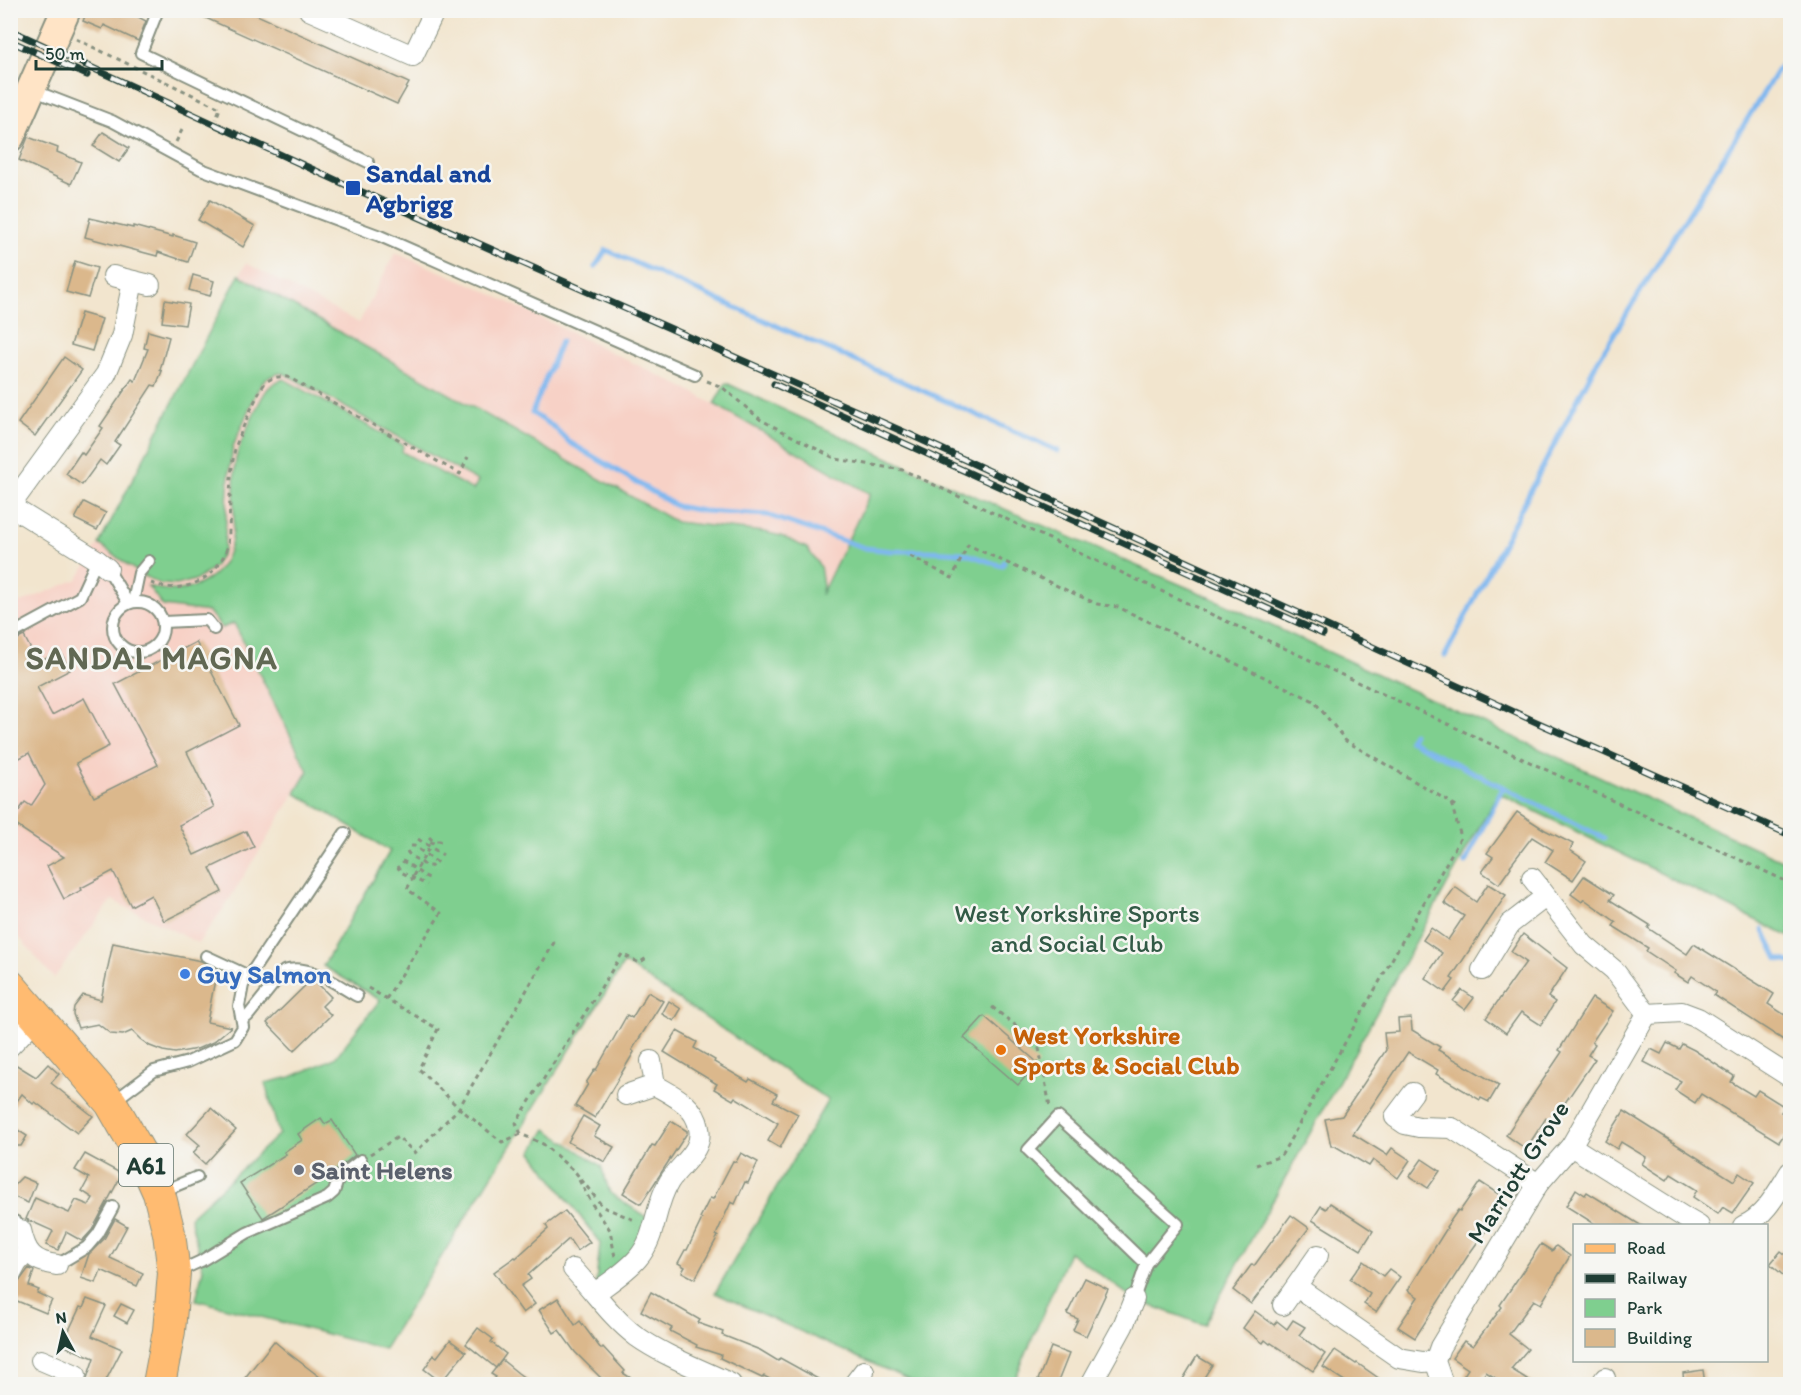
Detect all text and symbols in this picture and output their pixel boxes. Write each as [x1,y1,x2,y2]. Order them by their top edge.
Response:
scale bar [36,33,162,71]
text: 50 m [45,43,85,65]
place label: Sandal and Agbrigg [365,157,492,219]
marker: Sandal and Agbrigg [344,179,362,197]
district label: SANDAL MAGNA [26,639,278,677]
park label: West Yorkshire Sports and Social Club [954,897,1200,959]
place label: Guy Salmon [197,958,332,990]
marker: Guy Salmon [178,967,192,981]
place label: West Yorkshire Sports & Social Club [1013,1019,1239,1081]
marker: West Yorkshire Sports & Social Club [994,1043,1008,1057]
street label: Marriott Grove [1460,1094,1576,1250]
road number: A61 [119,1144,173,1186]
place label: Saint Helens [311,1154,453,1186]
marker: Saint Helens [292,1163,306,1177]
legend [1573,1224,1768,1362]
text: Road [1627,1237,1666,1259]
text: Railway [1627,1267,1688,1289]
text: Park [1627,1297,1662,1319]
north arrow [33,1302,93,1362]
text: N [54,1307,68,1328]
text: Building [1627,1327,1693,1349]

